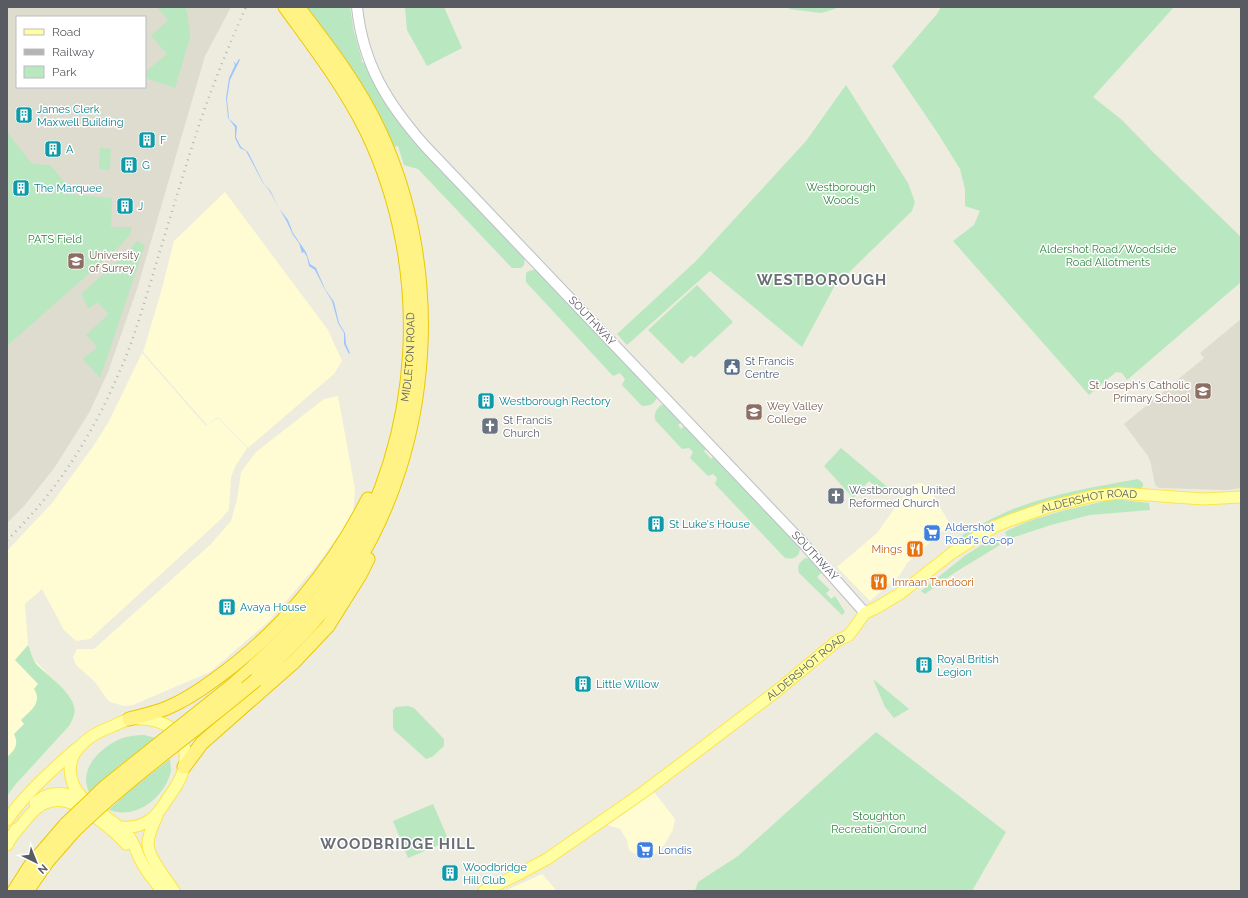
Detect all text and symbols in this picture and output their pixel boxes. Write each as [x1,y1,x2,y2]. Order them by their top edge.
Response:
legend [16,16,146,88]
text: Road [52,25,81,39]
text: Railway [52,45,95,59]
text: Park [52,65,77,79]
place label: James Clerk Maxwell Building [37,103,124,129]
building icon: James Clerk Maxwell Building [14,105,34,125]
building icon: F [137,130,157,150]
place label: F [160,134,167,147]
building icon: A [43,139,63,159]
place label: A [66,143,74,156]
building icon: G [119,155,139,175]
place label: G [142,159,150,172]
building icon: The Marquee [11,178,31,198]
park label: Westborough Woods [806,181,876,207]
place label: The Marquee [34,182,102,195]
building icon: J [115,196,135,216]
place label: J [138,200,143,213]
park label: PATS Field [28,233,82,246]
park label: Aldershot Road/Woodside Road Allotments [1039,243,1177,269]
place label: University of Surrey [89,249,139,275]
school or university icon: University of Surrey [66,251,86,271]
district label: WESTBOROUGH [757,271,887,289]
street label: SOUTHWAY [566,294,618,348]
street label: MIDLETON ROAD [398,312,417,403]
place label: St Francis Centre [745,355,794,381]
public building icon: St Francis Centre [722,357,742,377]
place label: St Joseph's Catholic Primary School [1089,379,1190,405]
school or university icon: St Joseph's Catholic Primary School [1193,381,1213,401]
building icon: Westborough Rectory [476,391,496,411]
place label: Westborough Rectory [499,395,611,408]
place label: Wey Valley College [767,400,823,426]
school or university icon: Wey Valley College [744,402,764,422]
place label: St Francis Church [503,414,552,440]
church icon: St Francis Church [480,416,500,436]
place label: Westborough United Reformed Church [849,484,955,510]
church icon: Westborough United Reformed Church [826,486,846,506]
street label: ALDERSHOT ROAD [1039,486,1138,516]
building icon: St Luke's House [646,514,666,534]
place label: St Luke's House [669,518,750,531]
place label: Aldershot Road's Co-op [945,521,1014,547]
supermarket icon: Aldershot Road's Co-op [922,523,942,543]
street label: SOUTHWAY [789,529,841,583]
restaurant icon: Mings [905,539,925,559]
place label: Mings [871,543,902,556]
restaurant icon: Imraan Tandoori [869,572,889,592]
place label: Imraan Tandoori [892,576,974,589]
building icon: Avaya House [217,597,237,617]
place label: Avaya House [240,601,307,614]
street label: ALDERSHOT ROAD [764,631,848,703]
place label: Royal British Legion [937,653,999,679]
building icon: Royal British Legion [914,655,934,675]
building icon: Little Willow [573,674,593,694]
place label: Little Willow [596,678,659,691]
park label: Stoughton Recreation Ground [831,810,927,836]
district label: WOODBRIDGE HILL [320,835,476,853]
supermarket icon: Londis [635,840,655,860]
north arrow [16,842,56,882]
place label: Londis [658,844,692,857]
text: N [35,861,50,877]
place label: Woodbridge Hill Club [463,861,527,887]
building icon: Woodbridge Hill Club [440,863,460,883]

